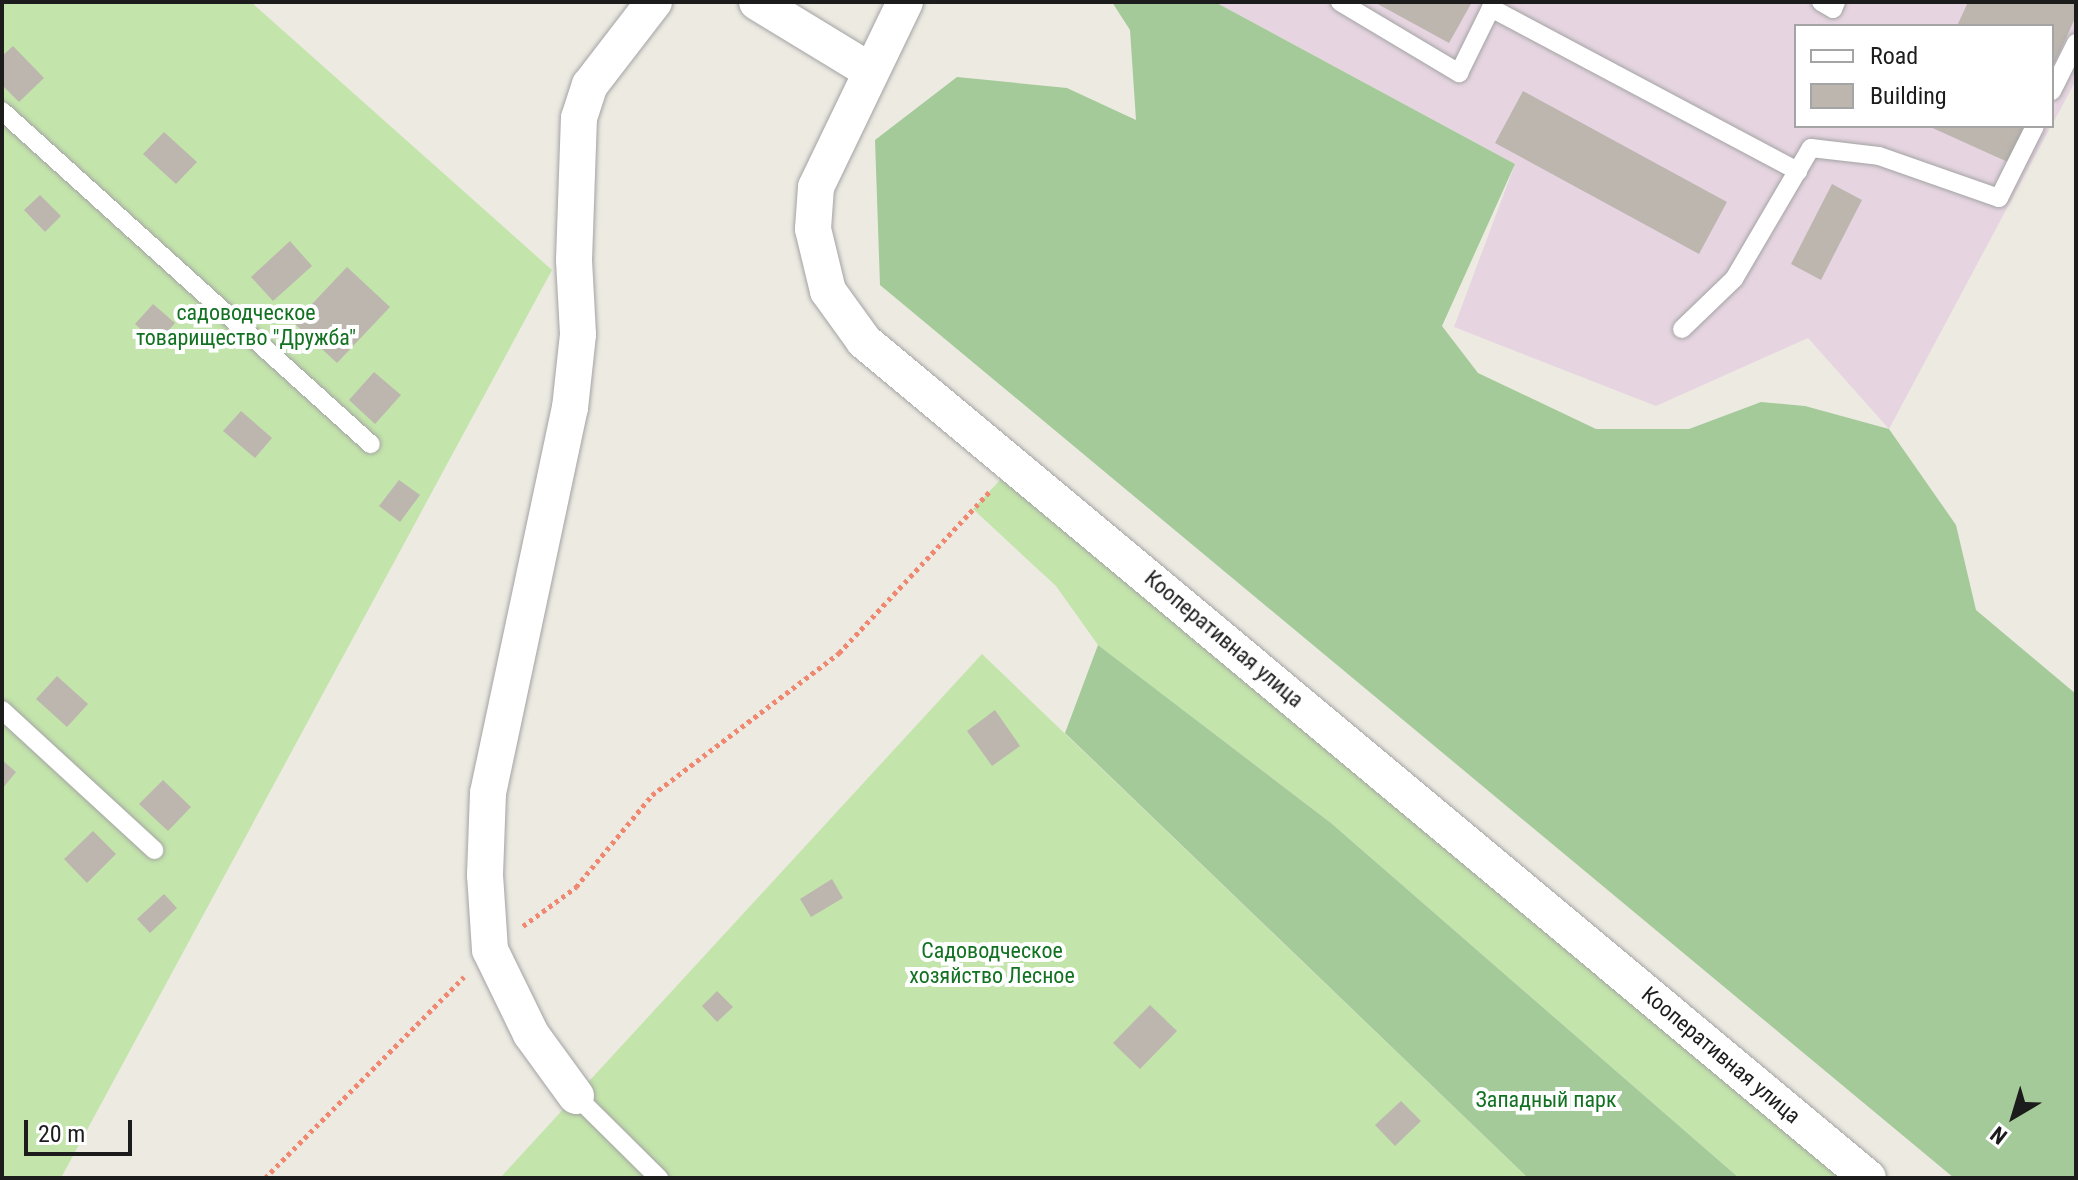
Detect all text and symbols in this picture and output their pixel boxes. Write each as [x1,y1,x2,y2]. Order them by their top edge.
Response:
legend [1794,24,2054,128]
text: Road [1870,42,1918,70]
text: Building [1870,82,1947,110]
park label: садоводческое товарищество "Дружба" [136,299,356,350]
street label: Кооперативная улица [1139,565,1309,713]
park label: Садоводческое хозяйство Лесное [909,937,1075,988]
street label: Кооперативная улица [1636,981,1806,1129]
north arrow [1974,1076,2054,1156]
park label: Западный парк [1475,1087,1617,1113]
scale bar [28,1104,136,1154]
text: 20 m [38,1120,85,1148]
text: N [1986,1121,2012,1149]

